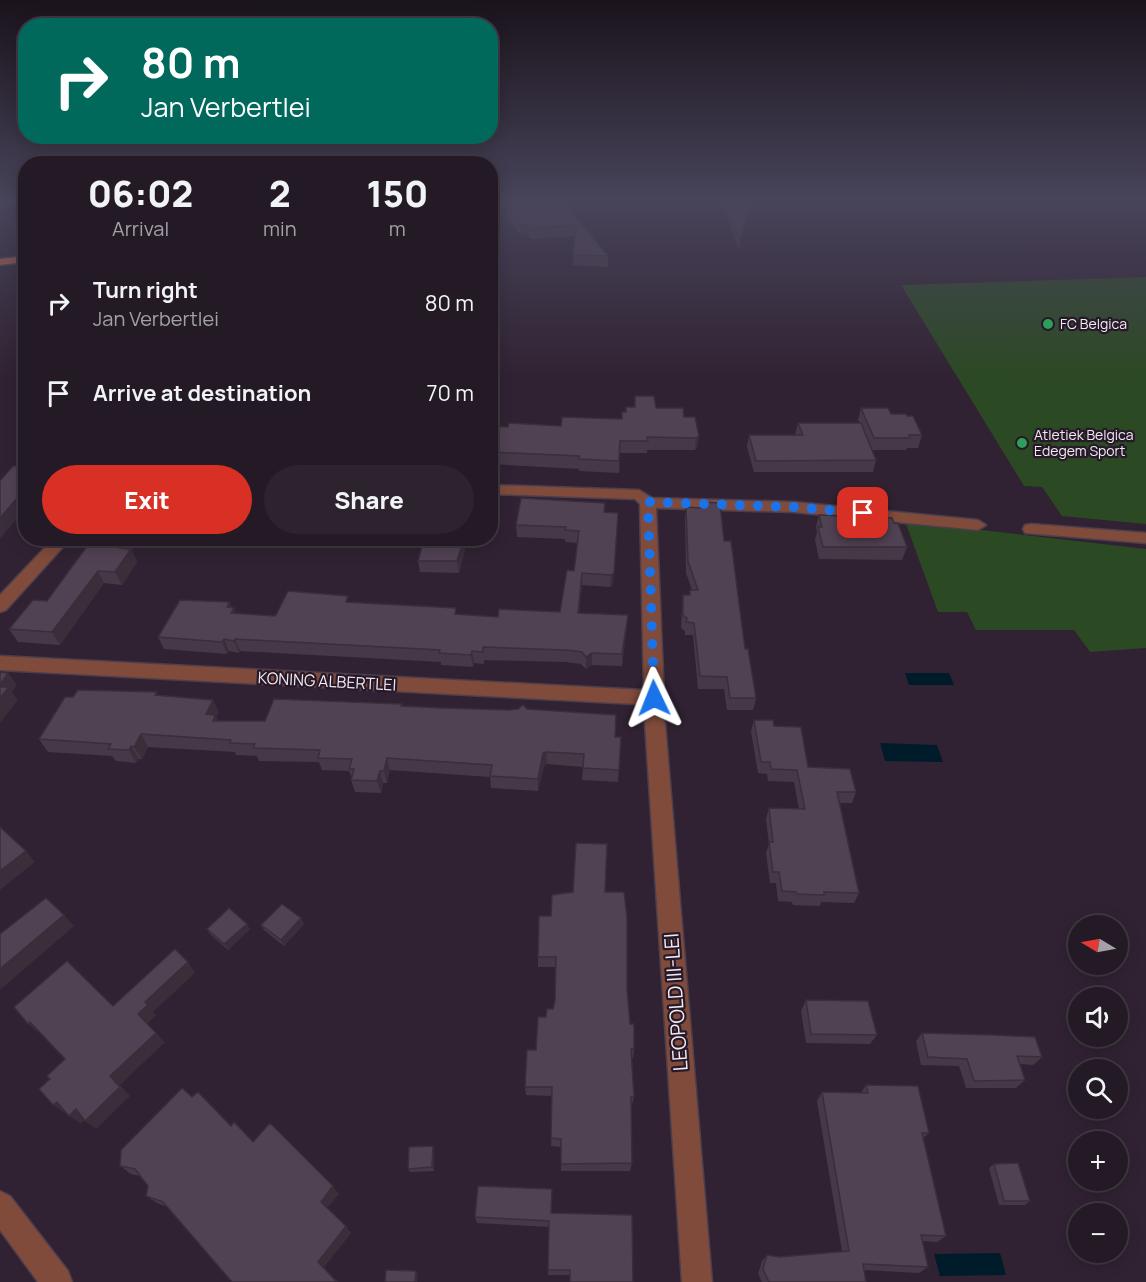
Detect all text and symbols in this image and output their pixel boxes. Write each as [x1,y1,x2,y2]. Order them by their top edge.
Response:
text: 80 m [141,33,241,91]
icon: right [42,42,120,120]
text: Jan Verbertlei [141,88,311,125]
text: 06:02 [88,169,193,218]
text: 2 [269,169,291,218]
text: 150 [366,169,428,218]
text: Arrival [112,215,169,242]
text: min [263,215,297,242]
text: m [389,215,406,242]
text: Turn right [93,275,198,305]
icon: right [42,287,75,320]
text: 80 m [425,288,474,318]
text: Jan Verbertlei [93,305,219,332]
place label: FC Belgica [1060,314,1127,333]
marker: FC Belgica [1041,317,1055,331]
icon: arrive [42,377,75,410]
text: Arrive at destination [93,378,311,408]
text: 70 m [426,378,474,408]
place label: Atletiek Belgica Edegem Sport [1034,425,1134,460]
marker: Atletiek Belgica Edegem Sport [1015,436,1029,450]
button: Exit [42,465,252,534]
button: Share [264,465,474,534]
pin [837,487,888,538]
icon: arrive [846,496,879,529]
street label: KONING ALBERTLEI [257,666,397,696]
position arrow [622,666,686,730]
north arrow [1068,915,1128,975]
map controls [1068,915,1128,1263]
street label: LEOPOLD III-LEI [657,932,694,1072]
button: sound [1068,987,1128,1047]
button: search [1068,1059,1128,1119]
button: + [1068,1131,1128,1191]
button: − [1068,1203,1128,1263]

